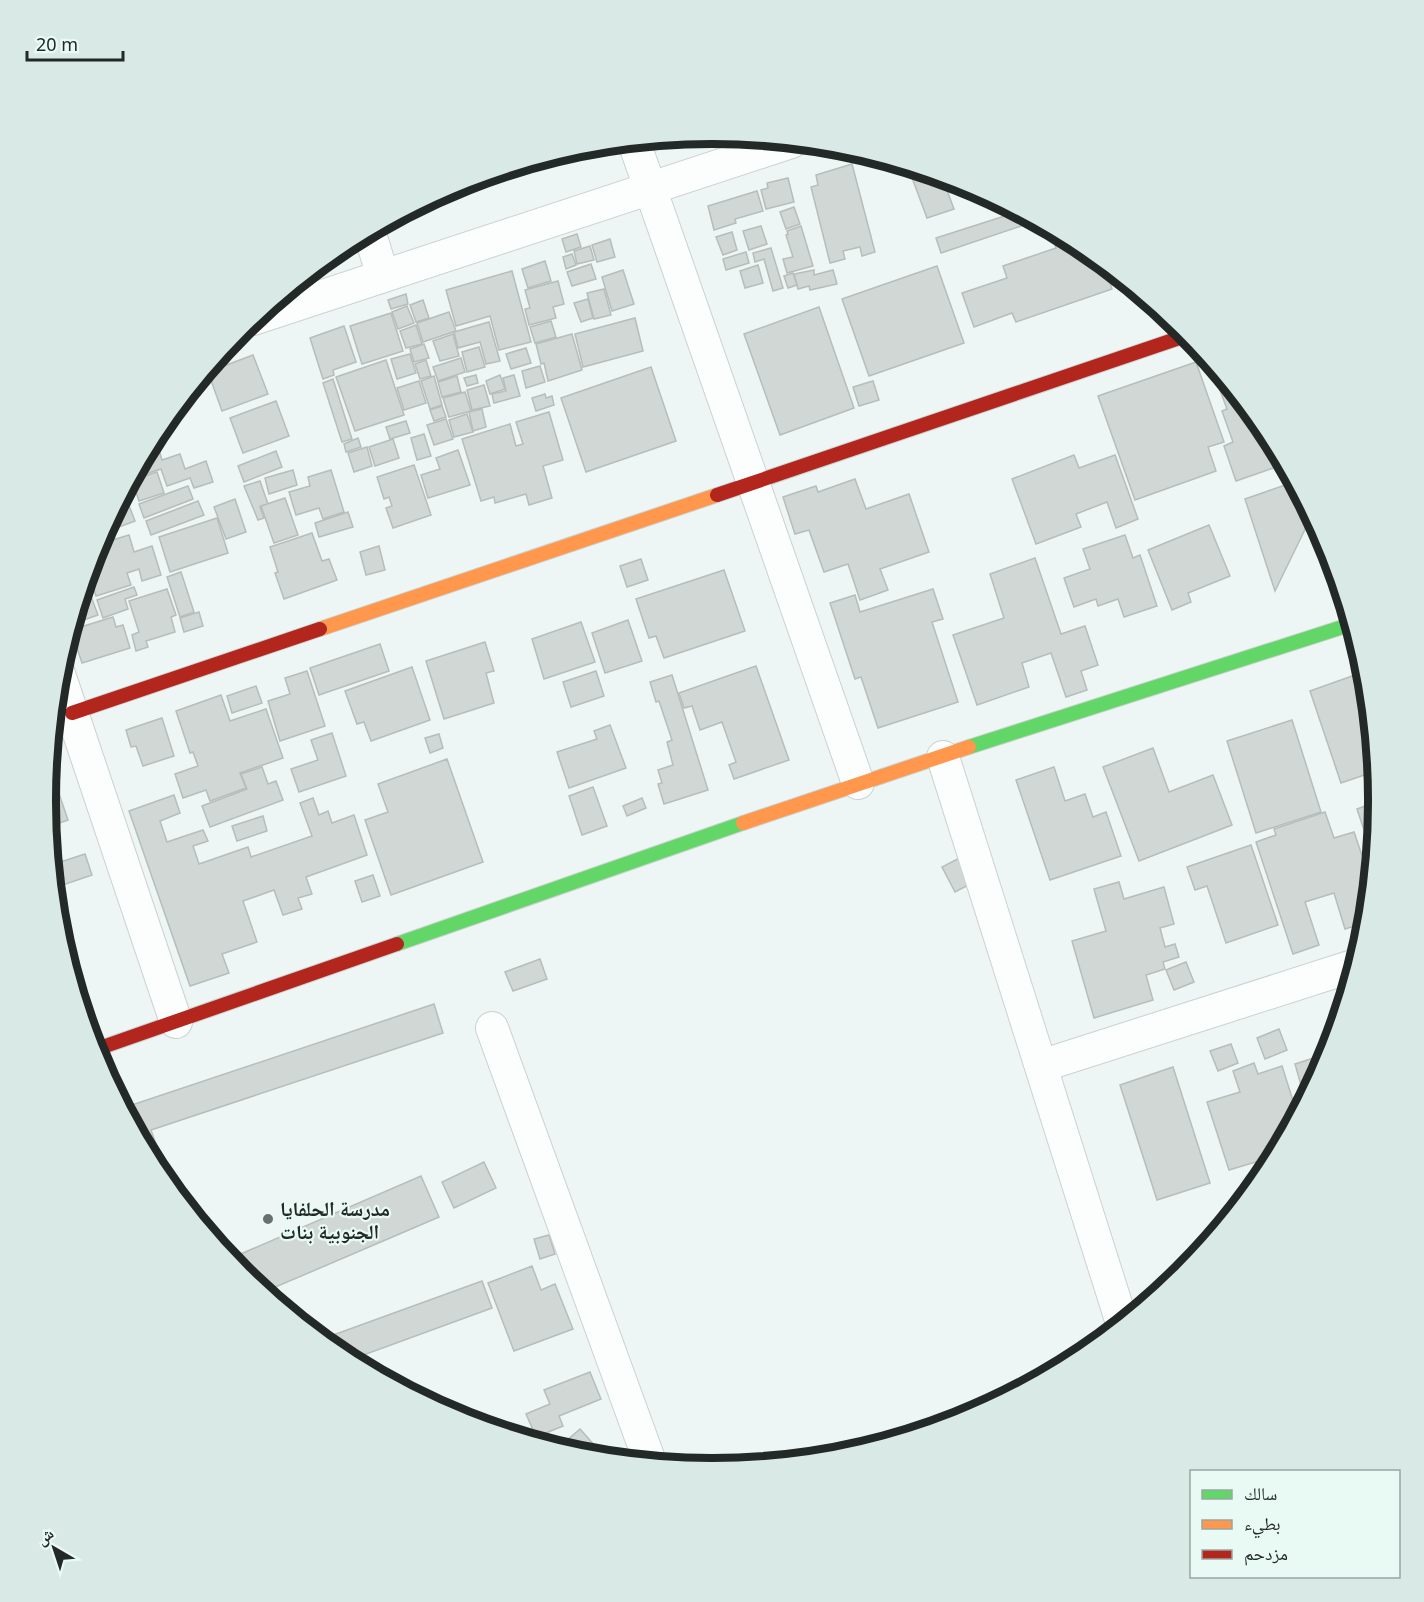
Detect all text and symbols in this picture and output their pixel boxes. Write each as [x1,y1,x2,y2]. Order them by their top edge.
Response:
scale bar [27,24,123,62]
text: 20 m [36,32,78,56]
place label: مدرسة الحلفايا الجنوبية بنات [280,1195,390,1245]
marker: مدرسة الحلفايا الجنوبية بنات [261,1212,275,1226]
legend [1190,1470,1400,1578]
text: سالك [1244,1481,1277,1505]
text: بطيء [1244,1511,1281,1539]
north arrow [24,1518,84,1578]
text: ش [31,1522,58,1550]
text: مزدحم [1244,1541,1288,1566]

